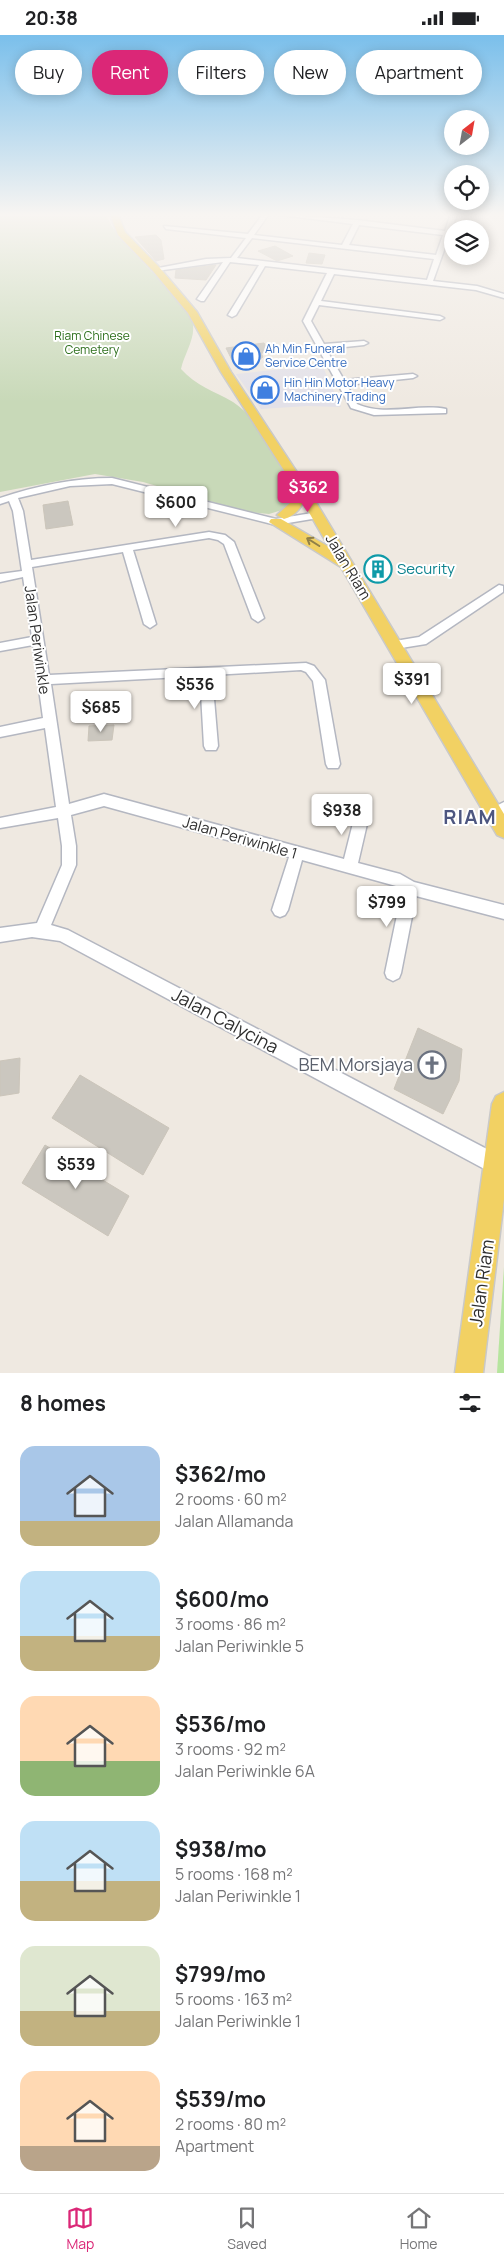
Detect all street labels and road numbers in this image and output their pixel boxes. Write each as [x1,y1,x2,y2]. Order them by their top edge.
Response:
street label: Jalan Riam [321,530,376,603]
street label: Jalan Periwinkle [19,584,56,696]
street label: Jalan Periwinkle 1 [180,811,300,864]
street label: Jalan Calycina [168,982,283,1058]
street label: Jalan Riam [463,1238,499,1328]

